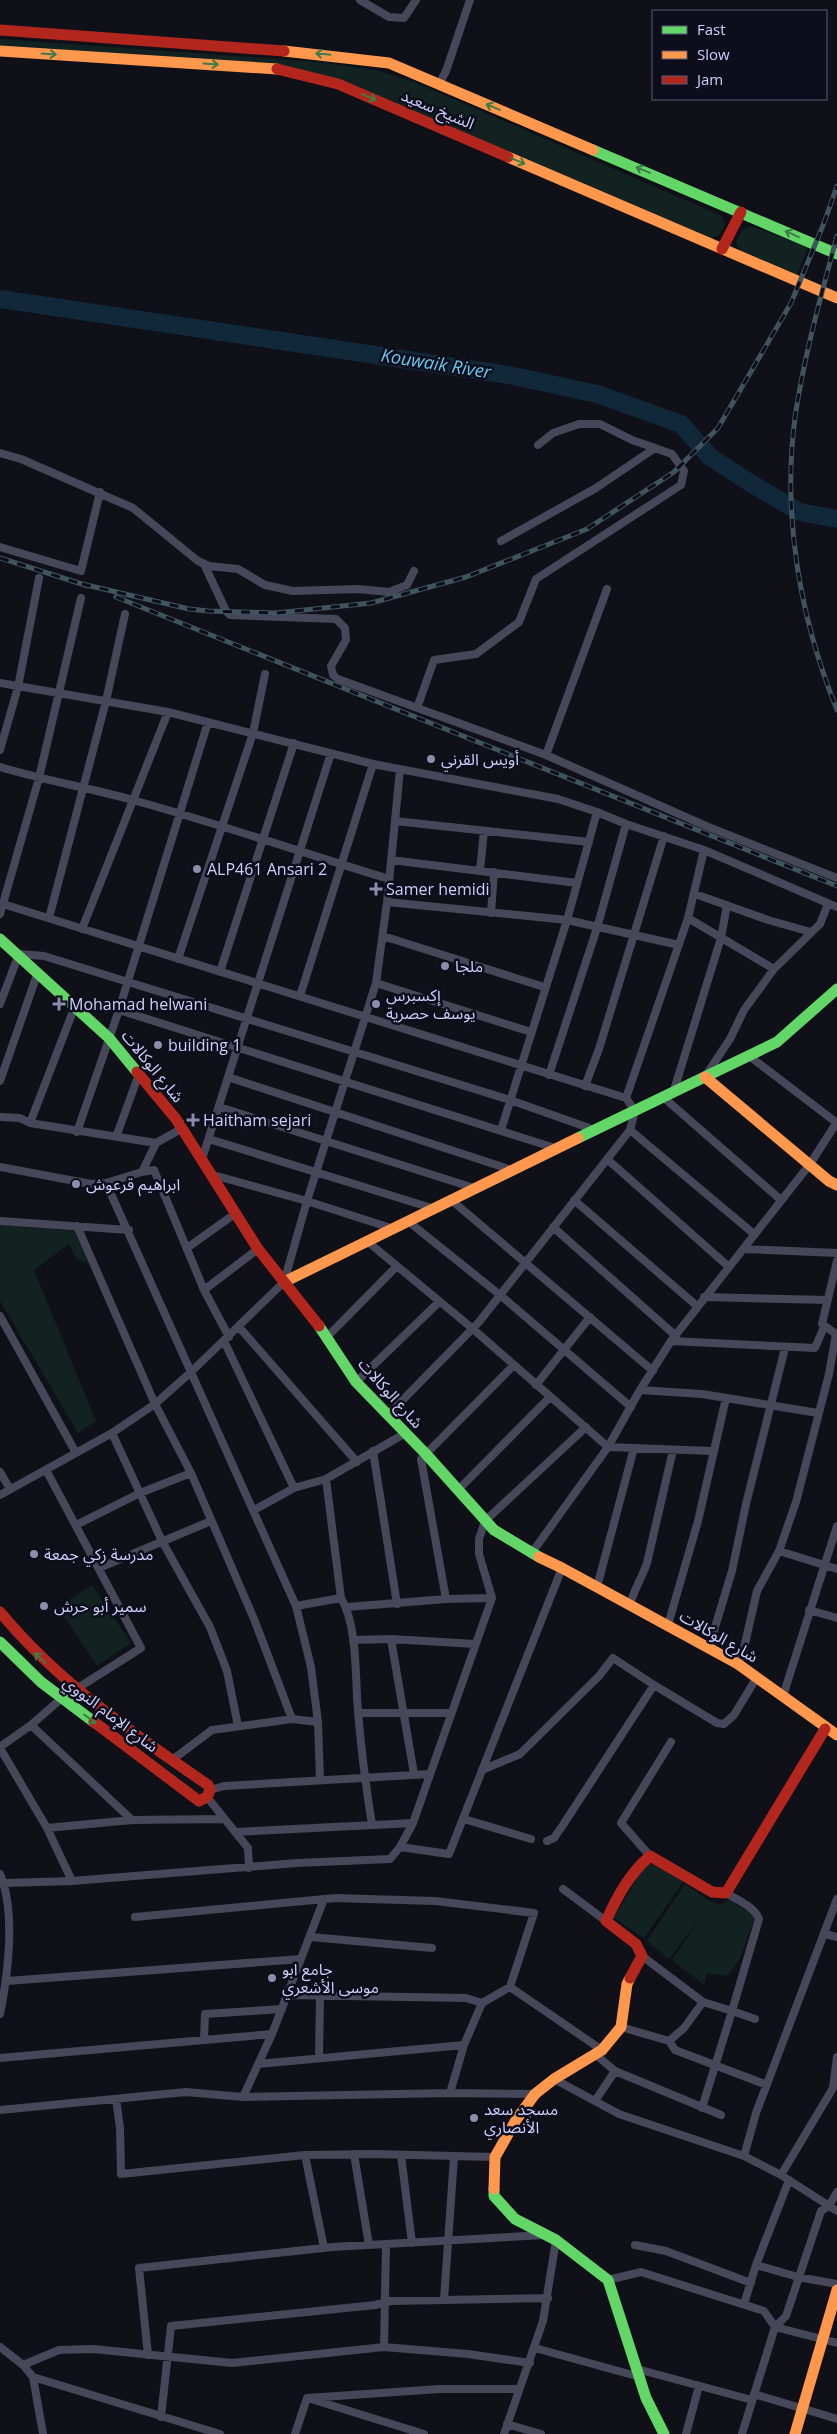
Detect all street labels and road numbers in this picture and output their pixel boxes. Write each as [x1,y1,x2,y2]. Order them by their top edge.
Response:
street label: الشيخ سعيد [397,84,478,136]
street label: شارع الوكالات [115,1025,189,1108]
street label: شارع الوكالات [352,1353,428,1434]
street label: شارع الوكالات [675,1605,762,1669]
street label: شارع الإمام النووي [58,1671,163,1759]

